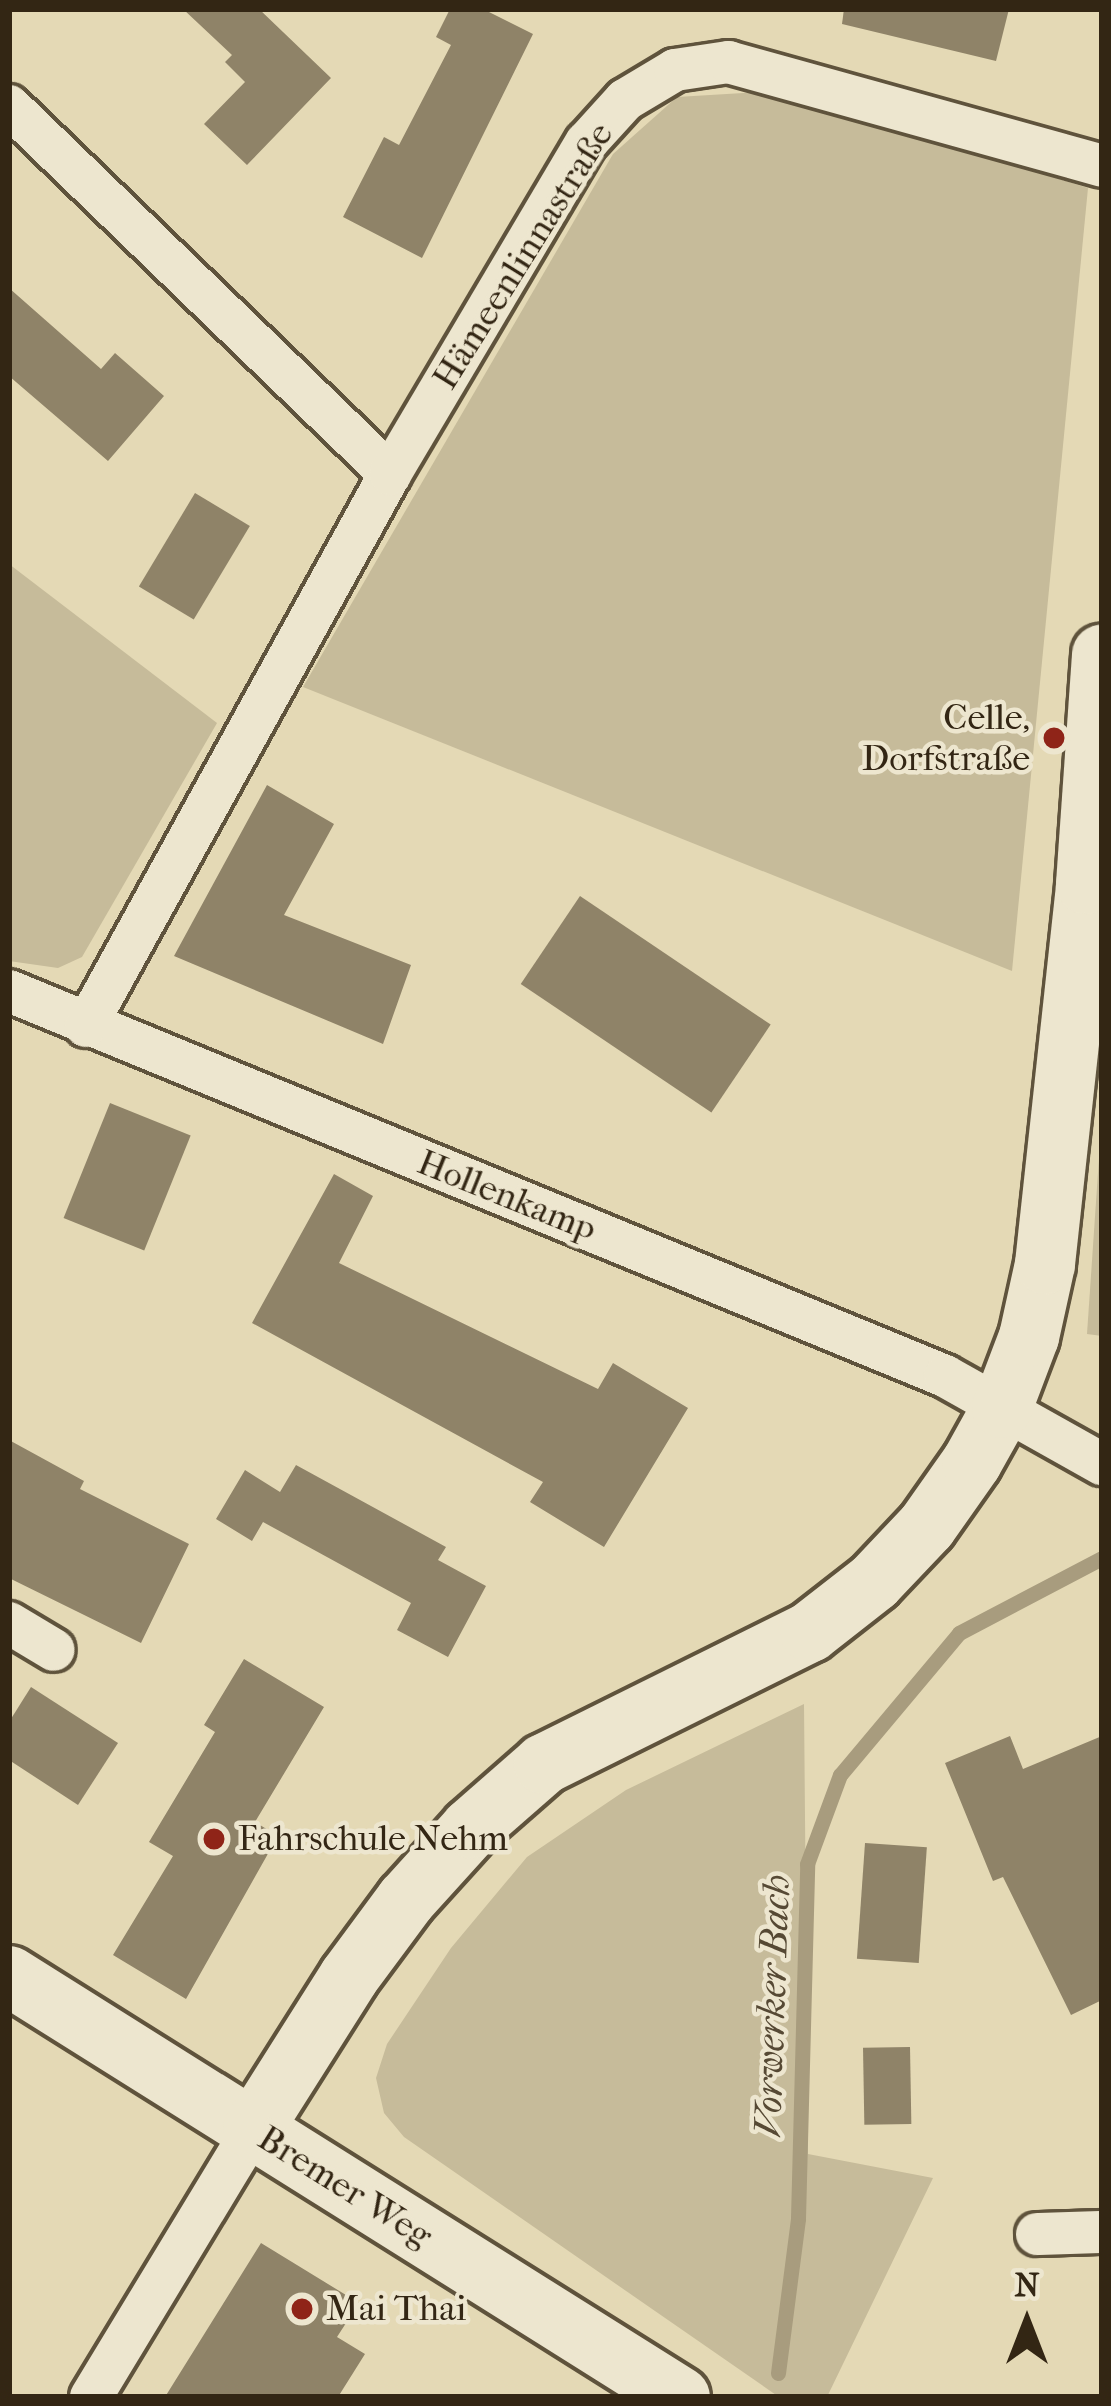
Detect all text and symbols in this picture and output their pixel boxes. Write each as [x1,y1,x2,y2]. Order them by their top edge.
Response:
street label: Hämeenlinnastraße [424,115,622,397]
place label: Celle, Dorfstraße [862,695,1030,780]
marker: Celle, Dorfstraße [1041,725,1067,751]
street label: Hollenkamp [411,1141,603,1251]
place label: Fahrschule Nehm [238,1817,508,1861]
marker: Fahrschule Nehm [201,1826,227,1852]
water label: Vorwerker Bach [744,1874,800,2138]
street label: Bremer Weg [250,2117,440,2257]
north arrow [967,2262,1087,2382]
text: N [1014,2266,1040,2305]
place label: Mai Thai [326,2287,466,2331]
marker: Mai Thai [289,2296,315,2322]

